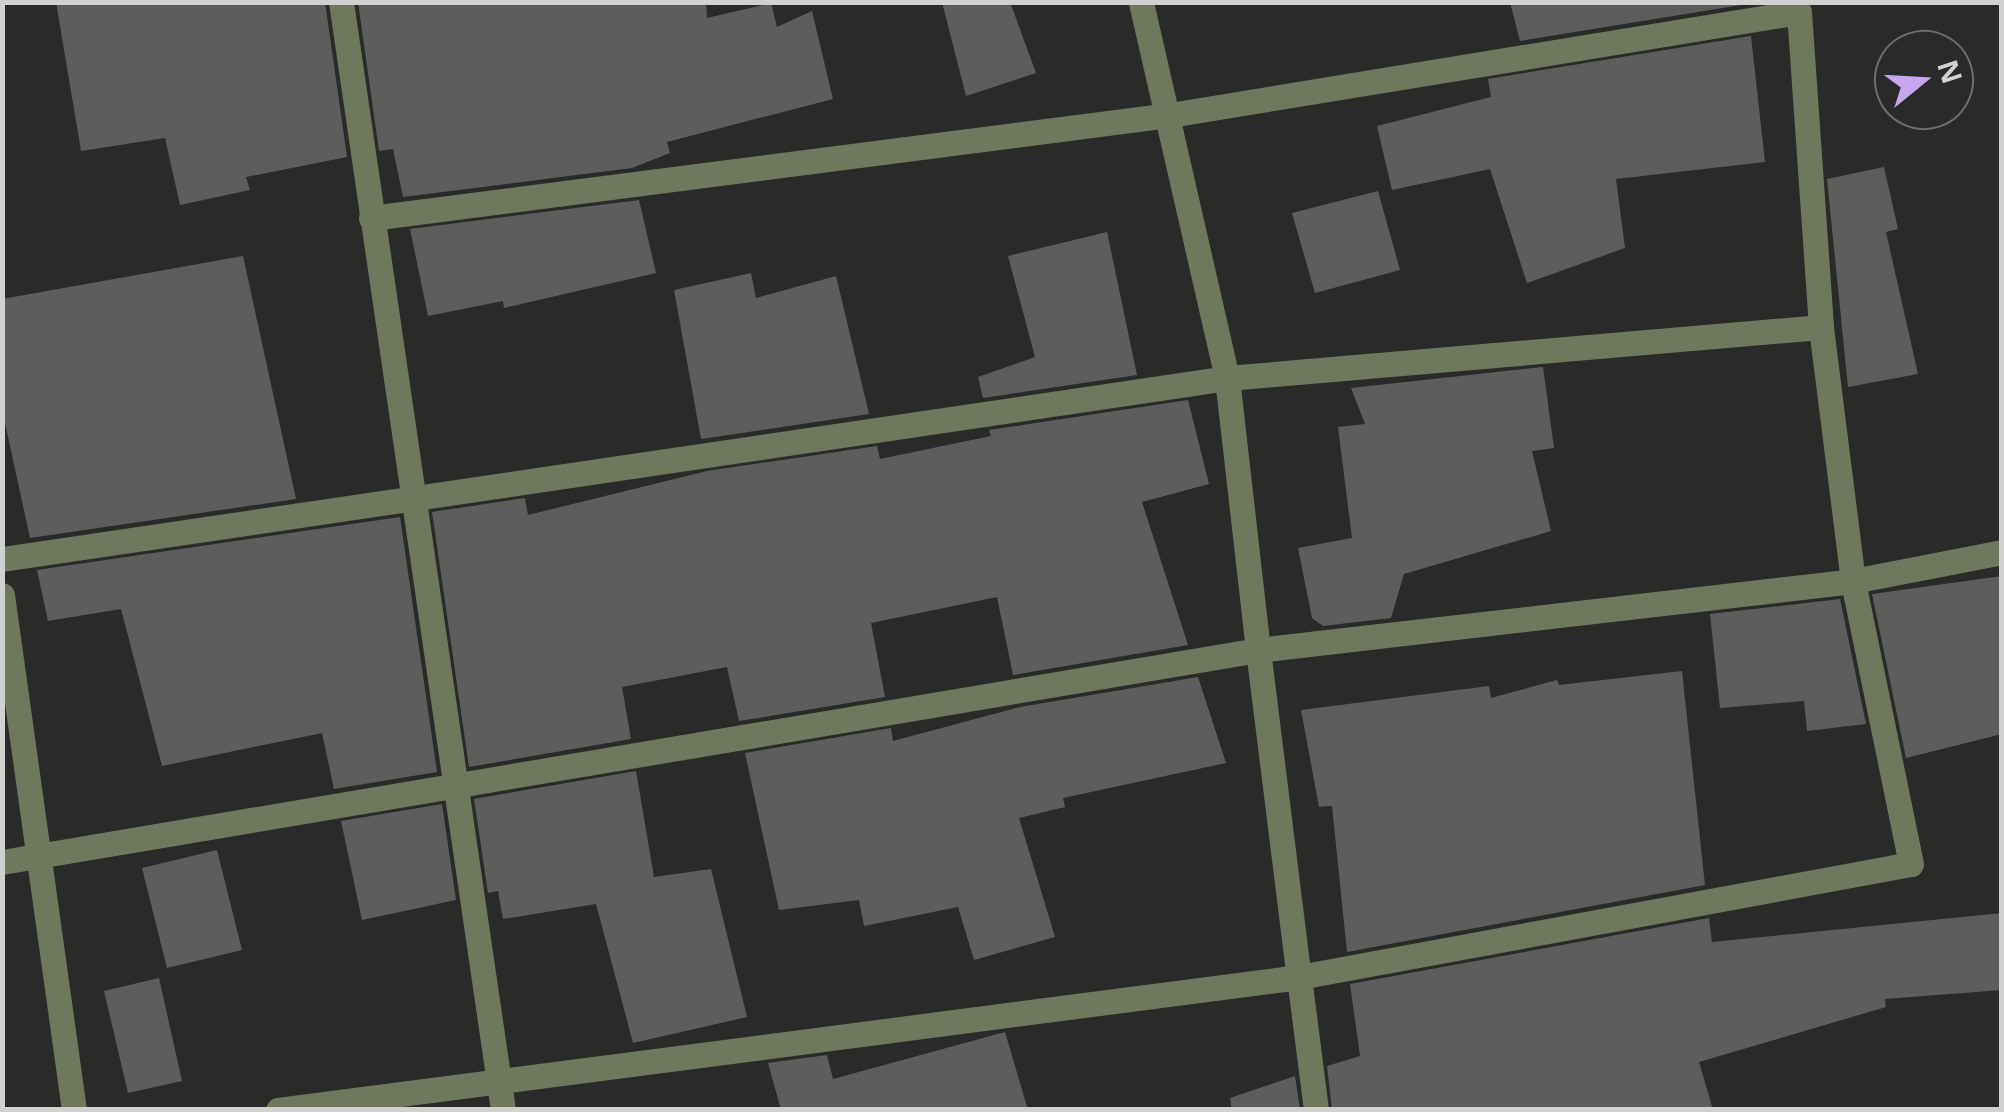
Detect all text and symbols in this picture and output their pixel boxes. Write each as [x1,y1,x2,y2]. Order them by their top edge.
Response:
north arrow [1874,30,1974,130]
text: N [1929,55,1972,88]

